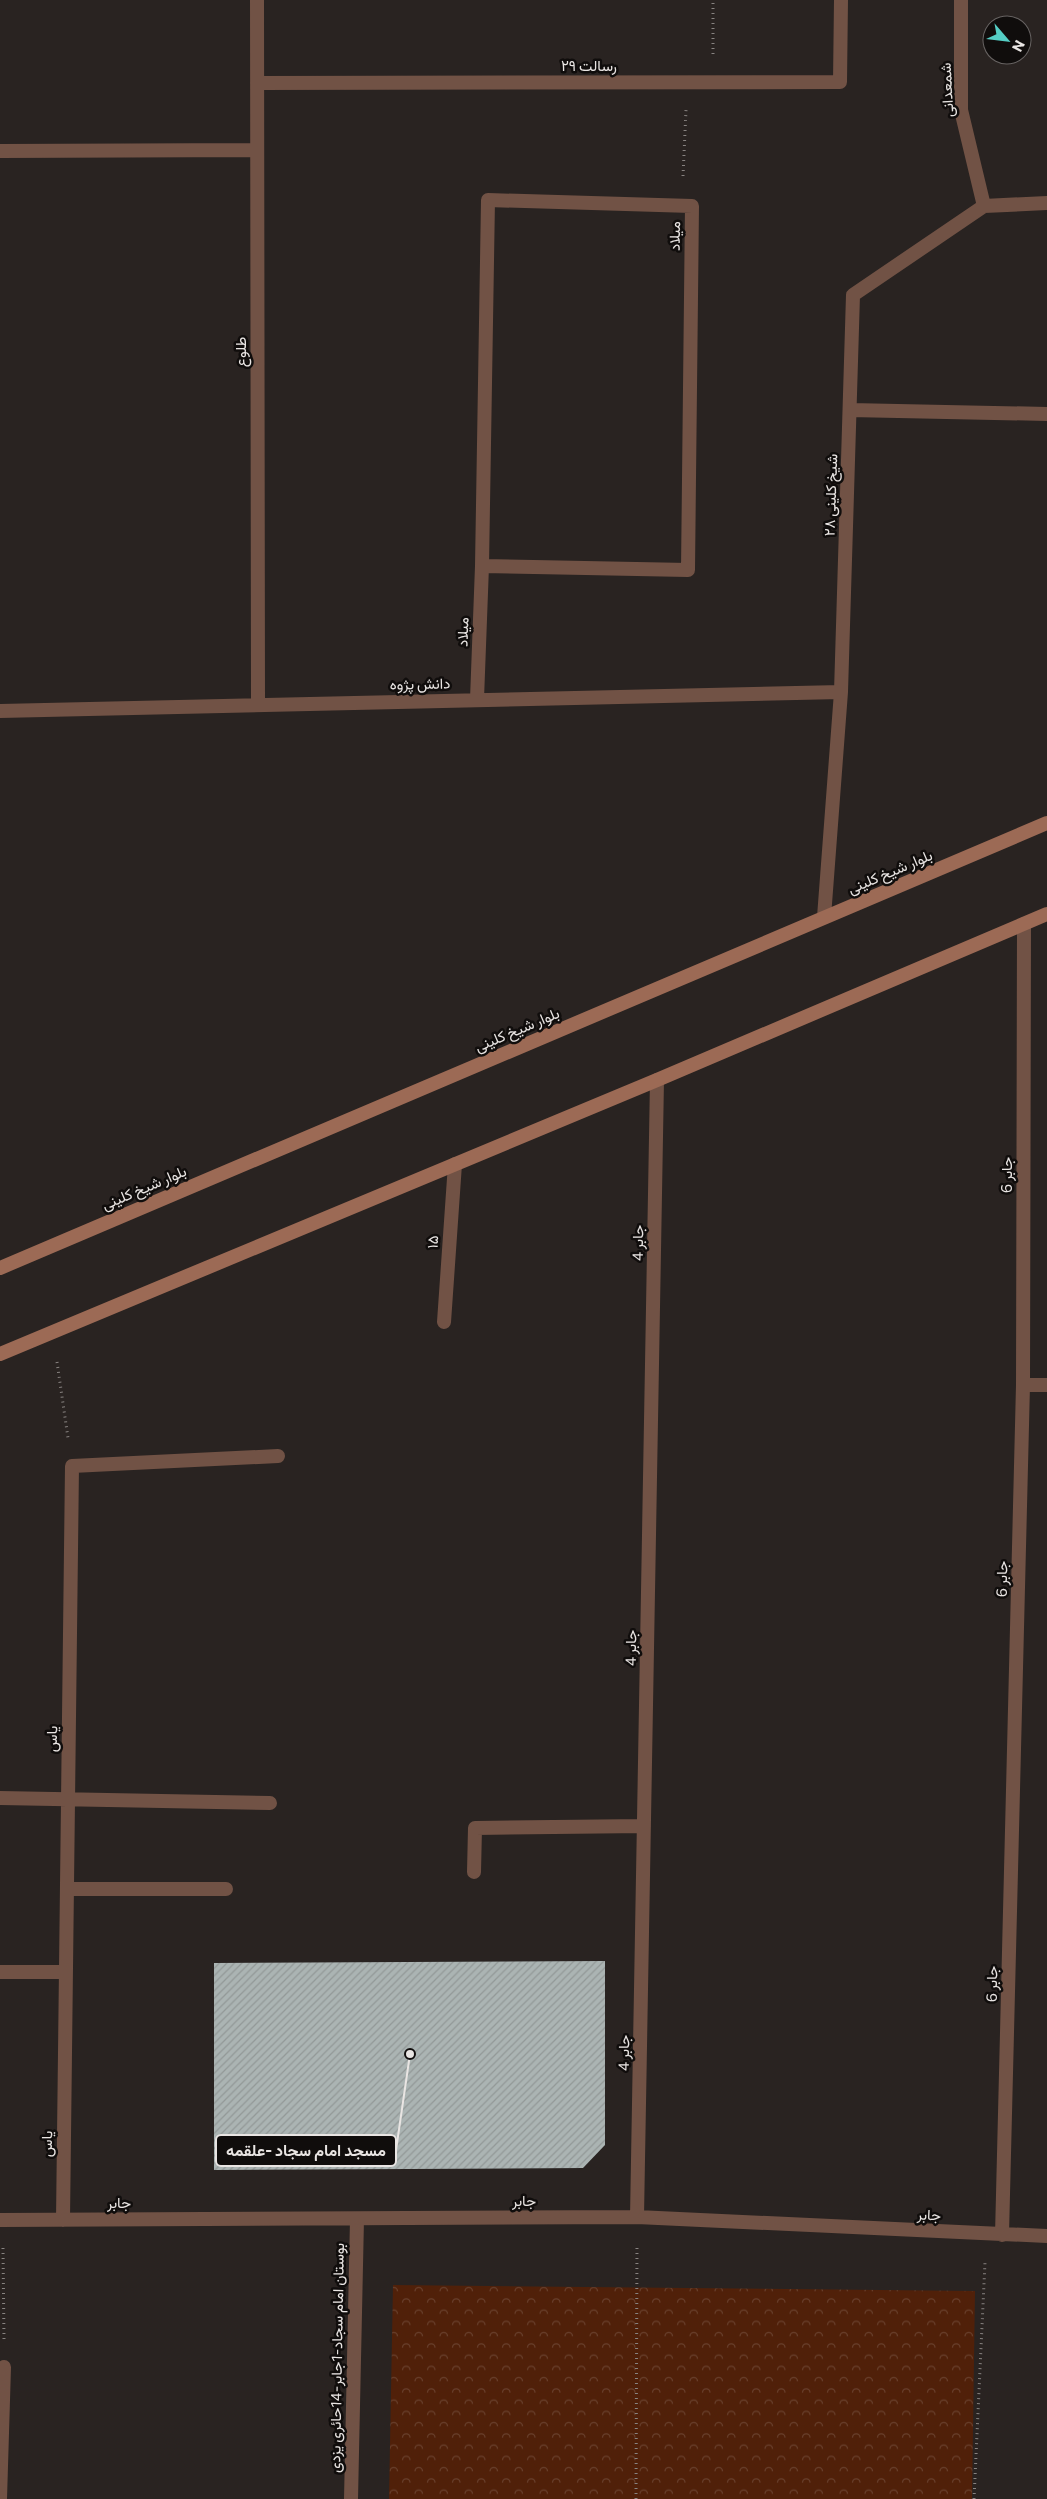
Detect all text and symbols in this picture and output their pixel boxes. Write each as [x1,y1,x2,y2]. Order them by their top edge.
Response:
north arrow [982,15,1032,65]
text: N [1009,38,1029,55]
street label: رسالت ۲۹ [561,56,617,75]
street label: شمعدانی [936,62,958,118]
street label: میلاد [665,221,684,251]
street label: طلوع [231,337,252,367]
street label: شیخ کلینی ۲۸ [820,453,843,537]
street label: میلاد [452,617,473,647]
street label: دانش پژوه [389,673,451,695]
street label: بلوار شیخ کلینی [845,845,936,900]
street label: بلوار شیخ کلینی [472,1003,563,1058]
street label: جابر 6 [997,1157,1016,1193]
street label: بلوار شیخ کلینی [99,1161,190,1216]
street label: جابر 4 [628,1225,647,1261]
street label: ۱۵ [423,1235,441,1249]
street label: جابر 6 [992,1561,1011,1597]
street label: جابر 4 [621,1630,640,1666]
street label: یاس [42,1726,62,1752]
street label: جابر 6 [982,1966,1001,2002]
street label: جابر 4 [614,2035,633,2071]
street label: یاس [37,2131,57,2157]
callout: مسجد امام سجاد -علقمه [216,2135,396,2166]
text: مسجد امام سجاد -علقمه [226,2140,386,2161]
street label: جابر [511,2191,536,2210]
street label: جابر [106,2193,131,2212]
street label: جابر [915,2204,942,2225]
street label: بوستان امام سجاد-1جابر-14حائری یزدی [325,2243,349,2473]

